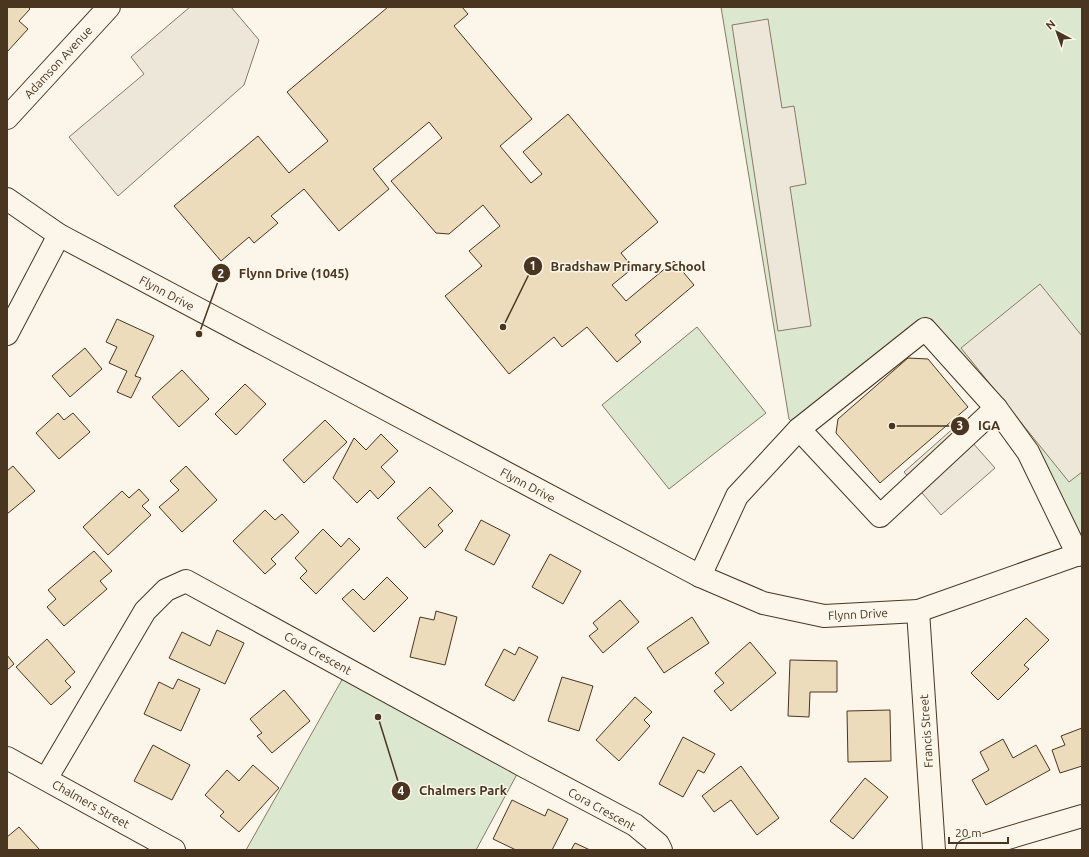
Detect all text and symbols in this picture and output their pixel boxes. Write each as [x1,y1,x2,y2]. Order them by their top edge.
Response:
north arrow [1037,12,1077,52]
text: N [1043,17,1057,32]
street label: Adamson Avenue [21,23,95,101]
callout: Bradshaw Primary School [523,254,713,279]
text: 1 [530,259,536,272]
text: Bradshaw Primary School [551,259,705,273]
callout: Flynn Drive (1045) [211,261,357,286]
text: Flynn Drive (1045) [239,266,349,281]
text: 2 [218,267,225,280]
street label: Flynn Drive [137,273,197,313]
callout: IGA [950,413,1008,438]
text: IGA [978,418,1001,432]
text: 3 [957,419,963,432]
street label: Flynn Drive [498,465,558,505]
street label: Flynn Drive [828,606,888,622]
street label: Cora Crescent [282,629,354,677]
street label: Francis Street [917,694,935,768]
street label: Chalmers Street [50,777,132,831]
callout: Chalmers Park [391,778,515,803]
text: Chalmers Park [419,783,508,797]
text: 4 [398,784,405,797]
street label: Cora Crescent [566,785,638,833]
scale bar [949,819,1008,845]
text: 20 m [955,826,982,839]

